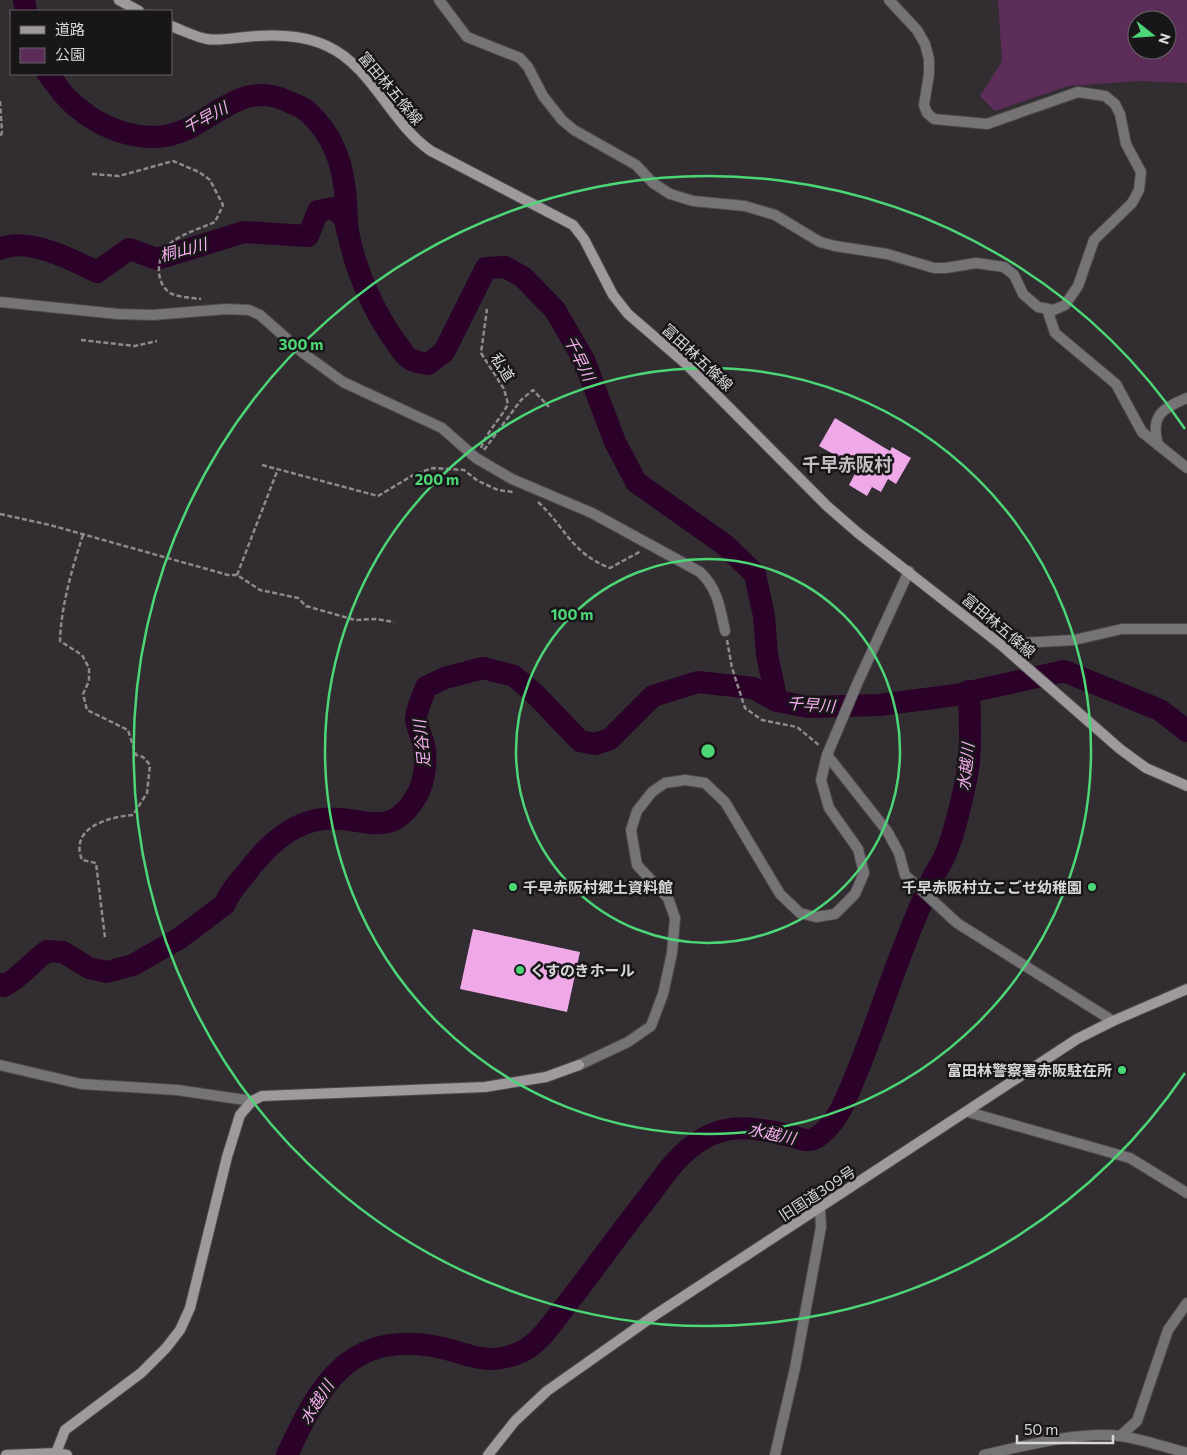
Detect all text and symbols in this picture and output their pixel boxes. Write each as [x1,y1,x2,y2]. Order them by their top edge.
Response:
legend [10,10,172,75]
north arrow [1127,10,1177,60]
text: 道路 [55,20,85,38]
text: N [1155,31,1175,46]
text: 公園 [55,45,85,63]
street label: 富田林五條線 [355,48,427,128]
water label: 千早川 [179,96,232,137]
water label: 桐山川 [157,233,211,264]
street label: 富田林五條線 [659,320,737,394]
water label: 千早川 [561,332,600,386]
text: 300 m [279,335,323,353]
street label: 私道 [487,350,519,384]
district label: 千早赤阪村 [802,453,892,475]
text: 200 m [415,470,459,488]
street label: 富田林五條線 [959,589,1039,661]
text: 100 m [551,605,593,623]
water label: 千早川 [786,693,838,715]
water label: 足谷川 [409,717,433,769]
water label: 水越川 [953,740,977,792]
centre of rings [699,742,717,760]
place label: 千早赤阪村郷土資料館 [523,878,673,896]
place label: 千早赤阪村立こごせ幼稚園 [902,878,1082,896]
marker: 千早赤阪村郷土資料館 [507,881,519,893]
marker: 千早赤阪村立こごせ幼稚園 [1086,881,1098,893]
place label: くすのきホール [530,961,635,979]
marker: くすのきホール [514,964,526,976]
place label: 富田林警察署赤阪駐在所 [947,1061,1112,1079]
marker: 富田林警察署赤阪駐在所 [1116,1064,1128,1076]
water label: 水越川 [747,1119,799,1148]
street label: 旧国道309号 [775,1162,859,1224]
water label: 水越川 [295,1375,338,1427]
scale bar [1017,1412,1113,1444]
text: 50 m [1024,1420,1058,1438]

